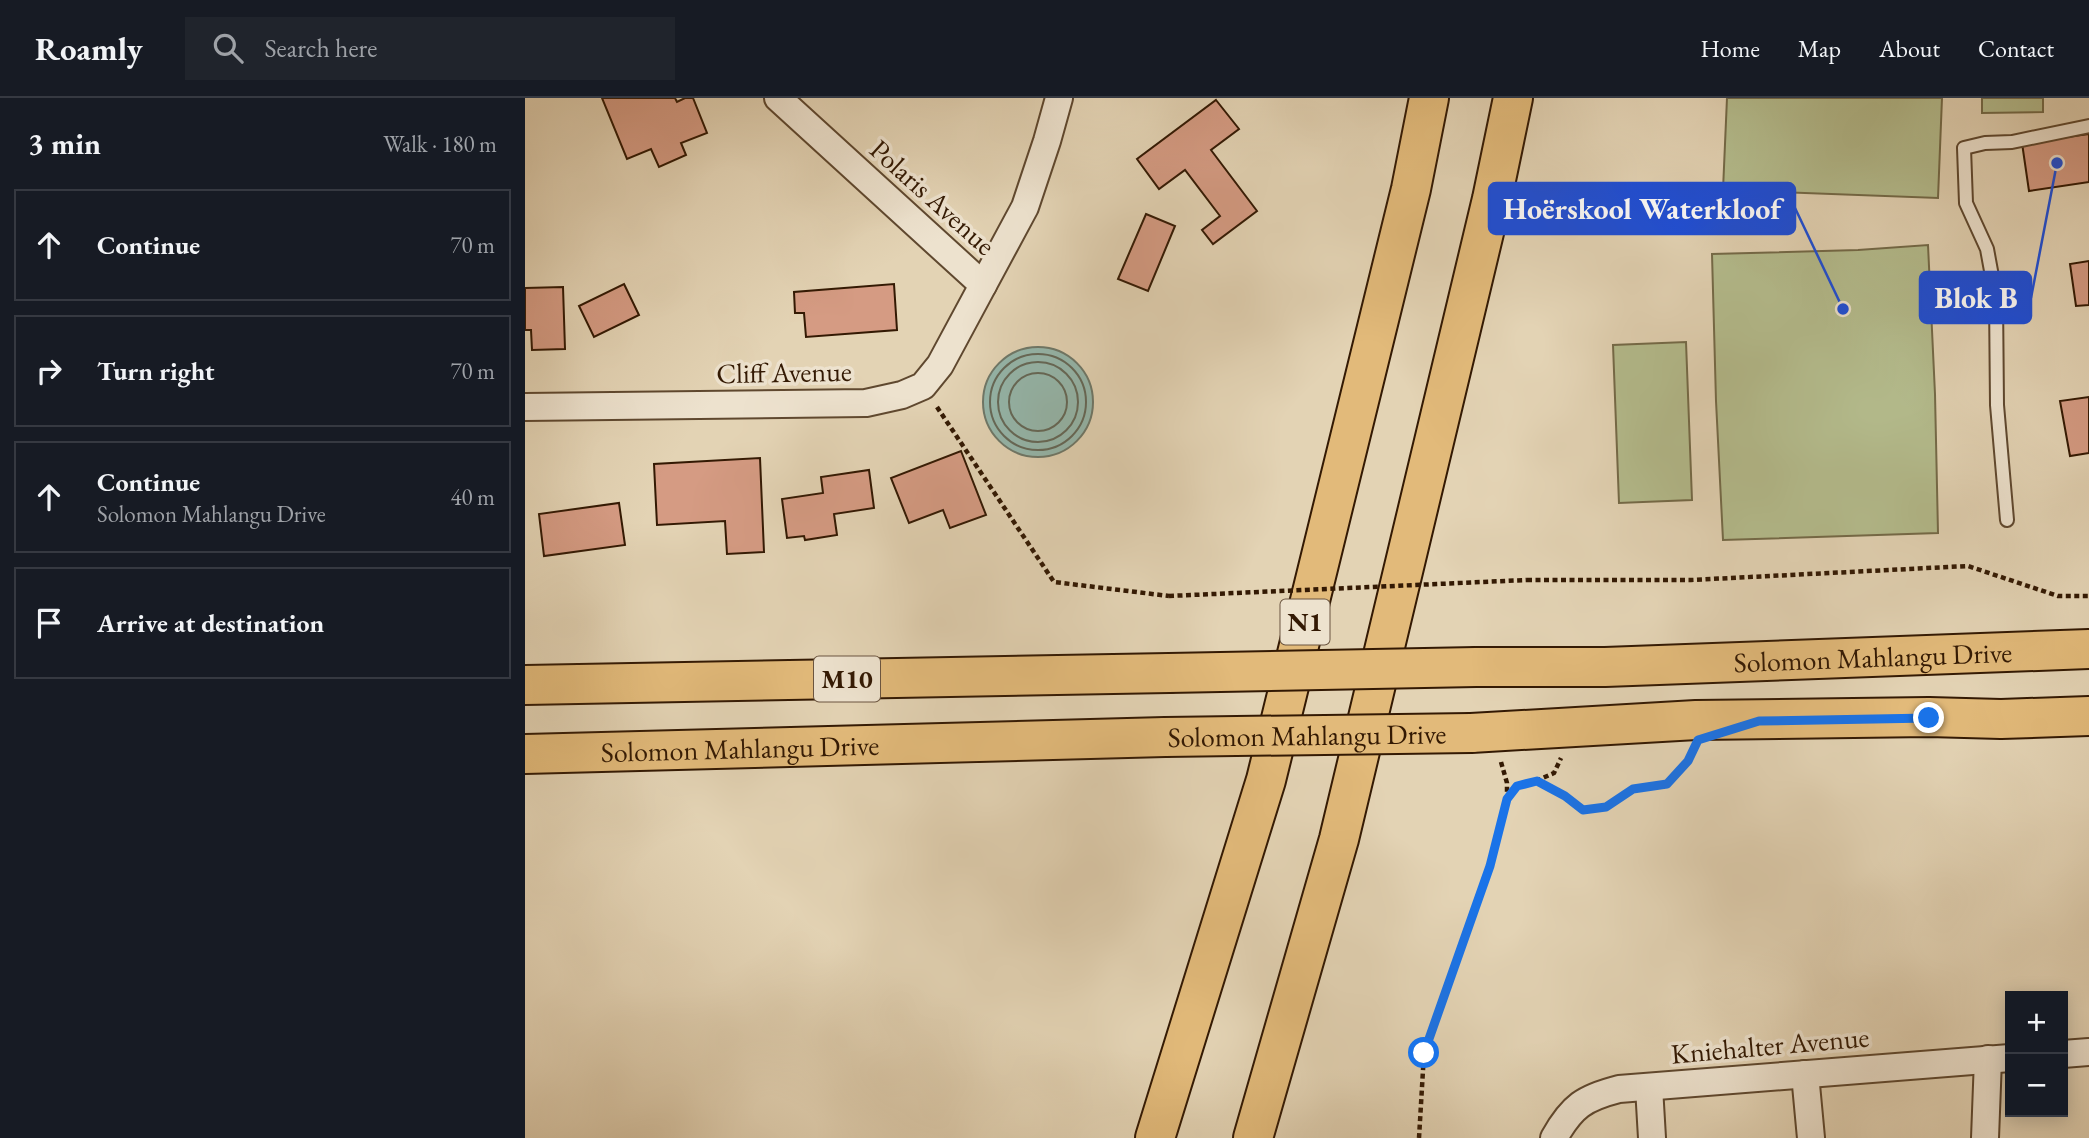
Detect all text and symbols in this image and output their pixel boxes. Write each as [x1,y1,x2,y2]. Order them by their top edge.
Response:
search box [185,17,675,80]
text: Roamly [35,27,143,70]
icon: search [209,29,247,67]
text: Search here [265,31,377,65]
text: Home [1700,33,1760,64]
text: Map [1798,33,1841,64]
text: About [1879,33,1940,64]
text: Contact [1978,33,2054,64]
text: 3 min [28,124,101,163]
text: Walk · 180 m [383,129,497,159]
street label: Polaris Avenue [863,131,1003,263]
callout: Hoërskool Waterkloof [1489,183,1795,234]
text: Hoërskool Waterkloof [1503,189,1785,228]
icon: ahead [30,226,68,264]
text: Continue [97,228,200,262]
text: 70 m [450,230,495,260]
callout: Blok B [1920,272,2031,323]
text: Blok B [1934,278,2018,317]
icon: right [30,352,68,390]
street label: Cliff Avenue [716,353,852,391]
text: Turn right [97,354,215,388]
text: 70 m [450,356,495,386]
text: Continue [97,465,200,499]
icon: ahead [30,478,68,516]
text: 40 m [450,482,495,512]
text: Solomon Mahlangu Drive [97,499,326,529]
road number: N1 [1281,600,1329,644]
icon: arrive [30,604,68,642]
text: Arrive at destination [97,606,324,640]
street label: Solomon Mahlangu Drive [1733,634,2013,680]
road number: M10 [814,656,880,702]
route end [1913,702,1944,733]
street label: Solomon Mahlangu Drive [1167,715,1447,755]
street label: Solomon Mahlangu Drive [600,727,880,770]
map controls [2005,991,2068,1117]
button: + [2005,991,2068,1054]
street label: Kniehalter Avenue [1669,1018,1871,1072]
route start [1408,1037,1439,1068]
button: − [2005,1054,2068,1117]

